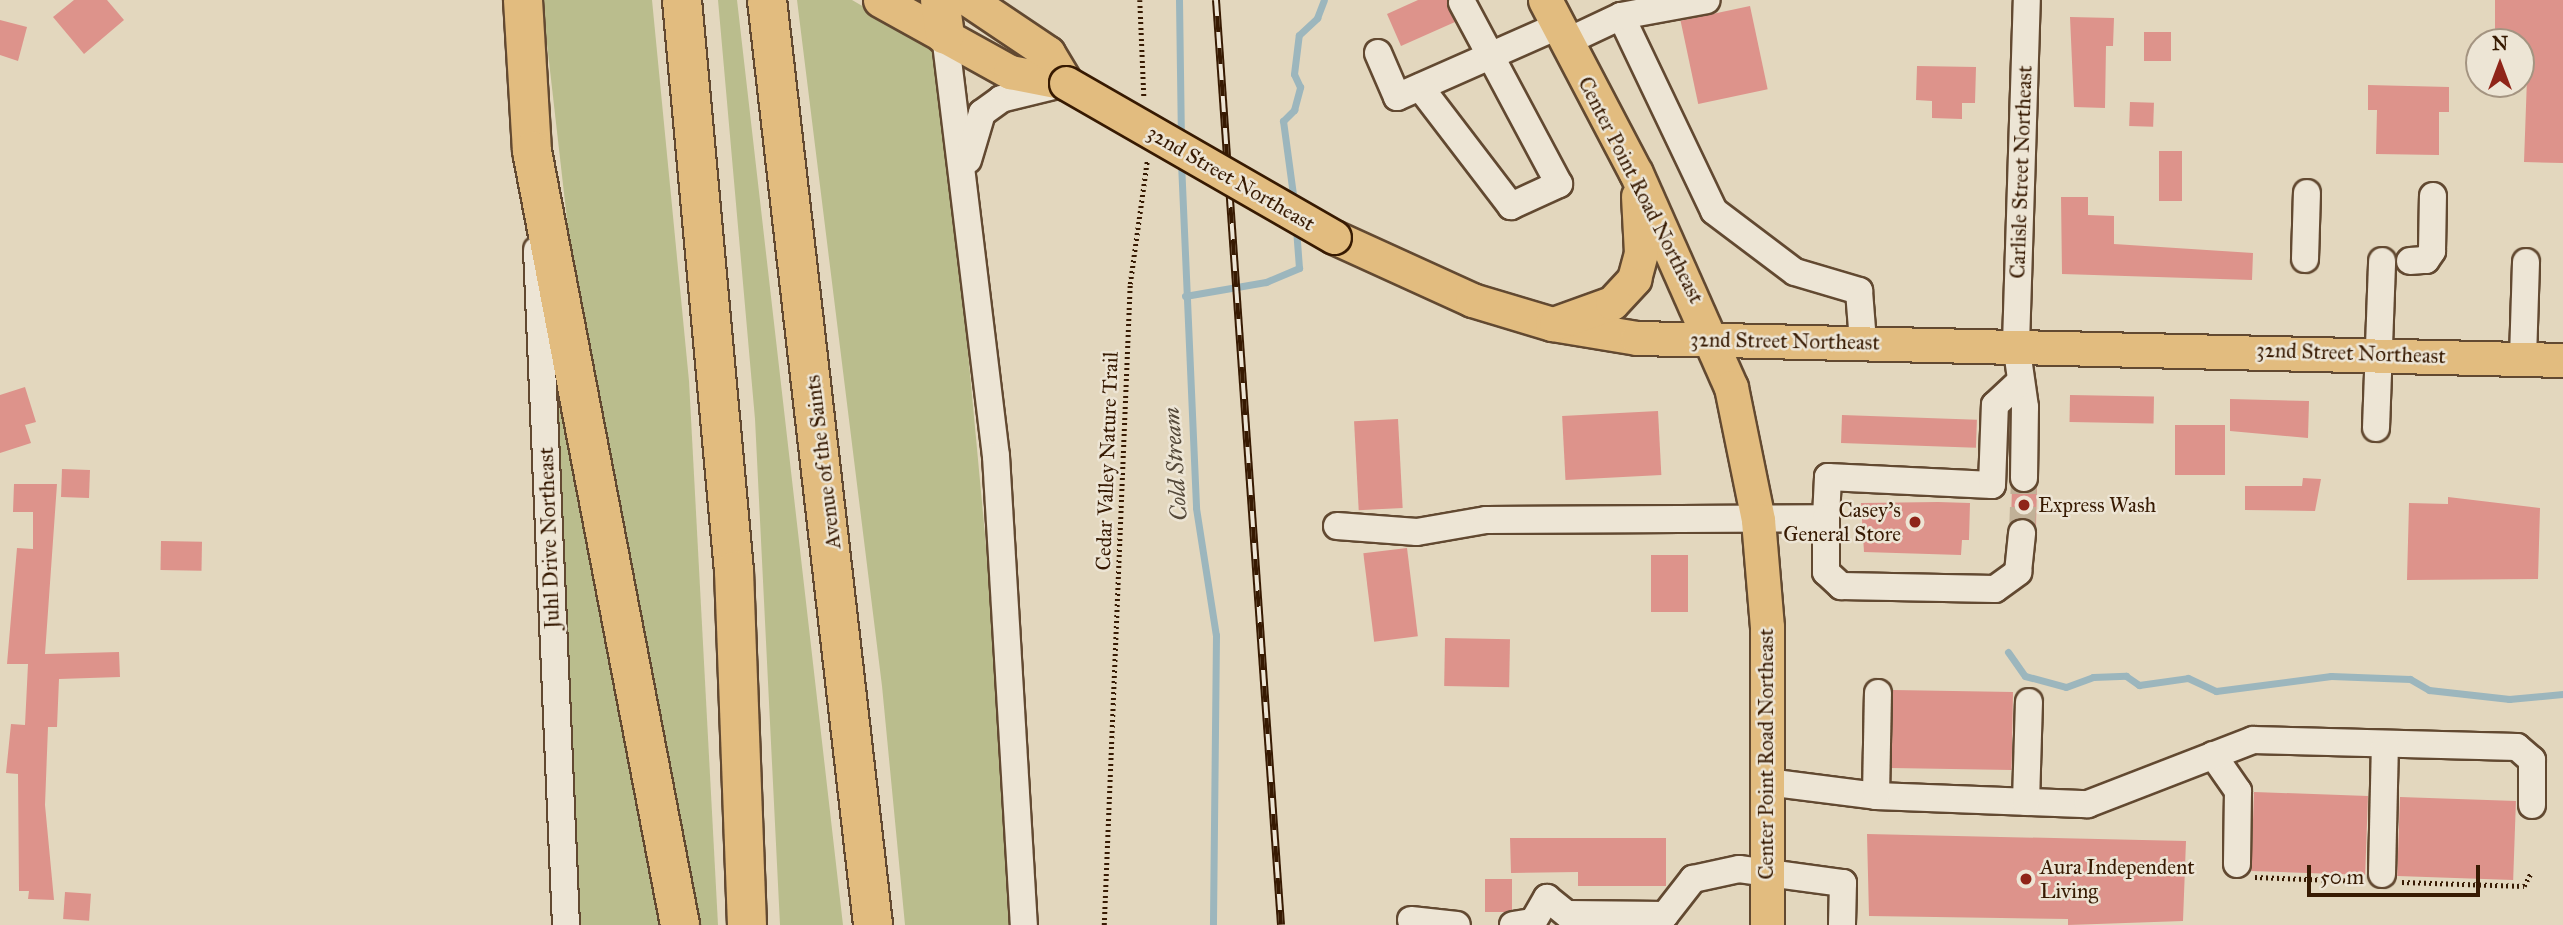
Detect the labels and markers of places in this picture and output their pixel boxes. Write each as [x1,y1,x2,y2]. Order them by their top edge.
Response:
place label: Express Wash [2038,492,2156,518]
place label: Casey's General Store [1783,497,1901,547]
marker: Express Wash [2016,497,2032,513]
marker: Casey's General Store [1907,514,1923,530]
place label: Aura Independent Living [2040,854,2195,904]
marker: Aura Independent Living [2018,871,2034,887]

